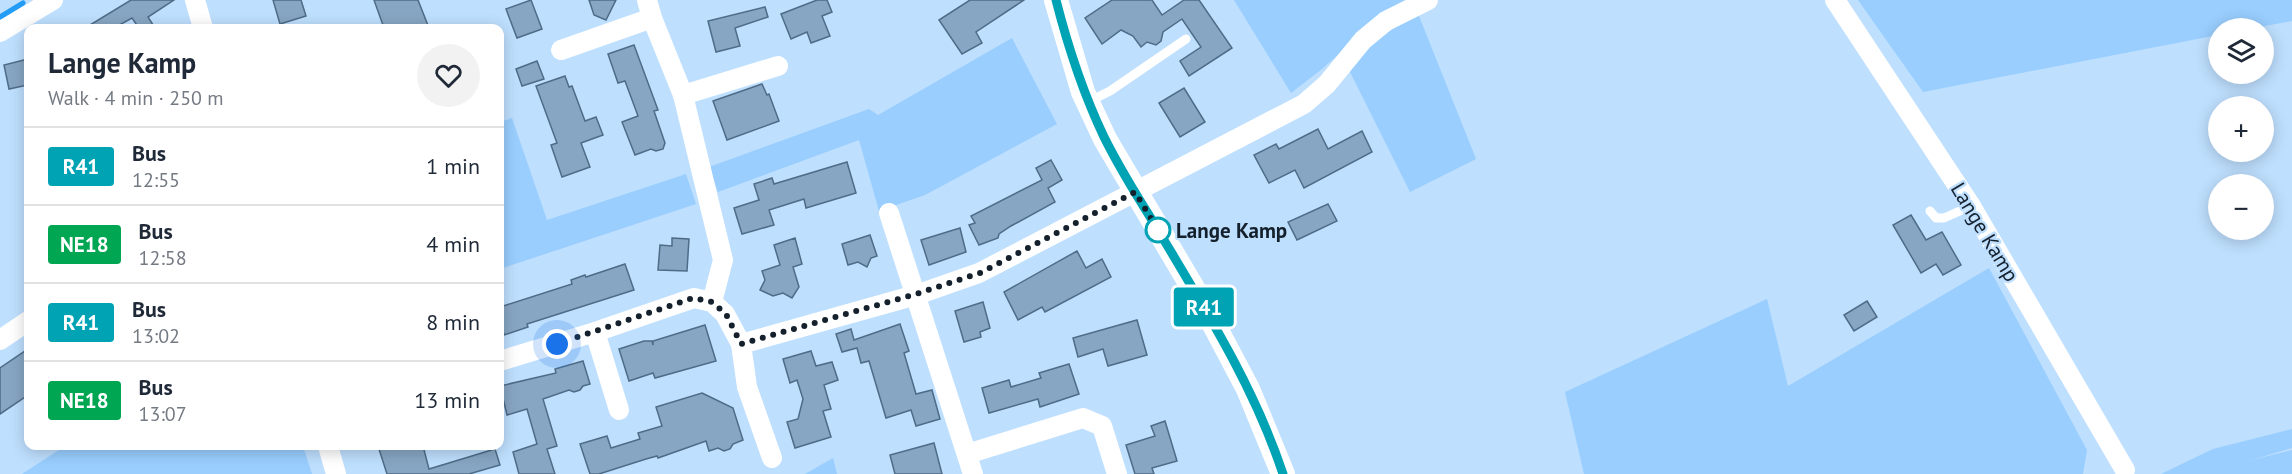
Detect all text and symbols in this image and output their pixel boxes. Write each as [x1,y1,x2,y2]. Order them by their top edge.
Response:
map controls [2208,18,2274,240]
button: layers [2208,18,2274,84]
text: Lange Kamp [48,44,196,81]
button: heart [417,44,480,107]
text: Walk · 4 min · 250 m [48,85,224,111]
button: + [2208,96,2274,162]
text: Bus [132,139,166,167]
text: 1 min [426,152,480,180]
text: R41 [63,153,99,180]
text: 12:55 [132,167,180,193]
button: − [2208,174,2274,240]
street label: Lange Kamp [1945,177,2025,287]
text: Bus [139,217,173,245]
marker: Lange Kamp [1145,217,1171,243]
place label: Lange Kamp [1176,217,1287,244]
text: 4 min [426,230,480,258]
text: NE18 [60,231,109,258]
text: 12:58 [139,245,187,271]
line badge: R41 [1170,288,1238,326]
text: R41 [1186,294,1222,321]
text: Bus [132,295,166,323]
text: 8 min [426,308,480,336]
text: R41 [63,309,99,336]
text: 13:02 [132,323,180,349]
your location [542,329,572,359]
text: Bus [139,373,173,401]
text: 13 min [414,386,480,414]
text: NE18 [60,387,109,414]
text: 13:07 [139,401,187,427]

